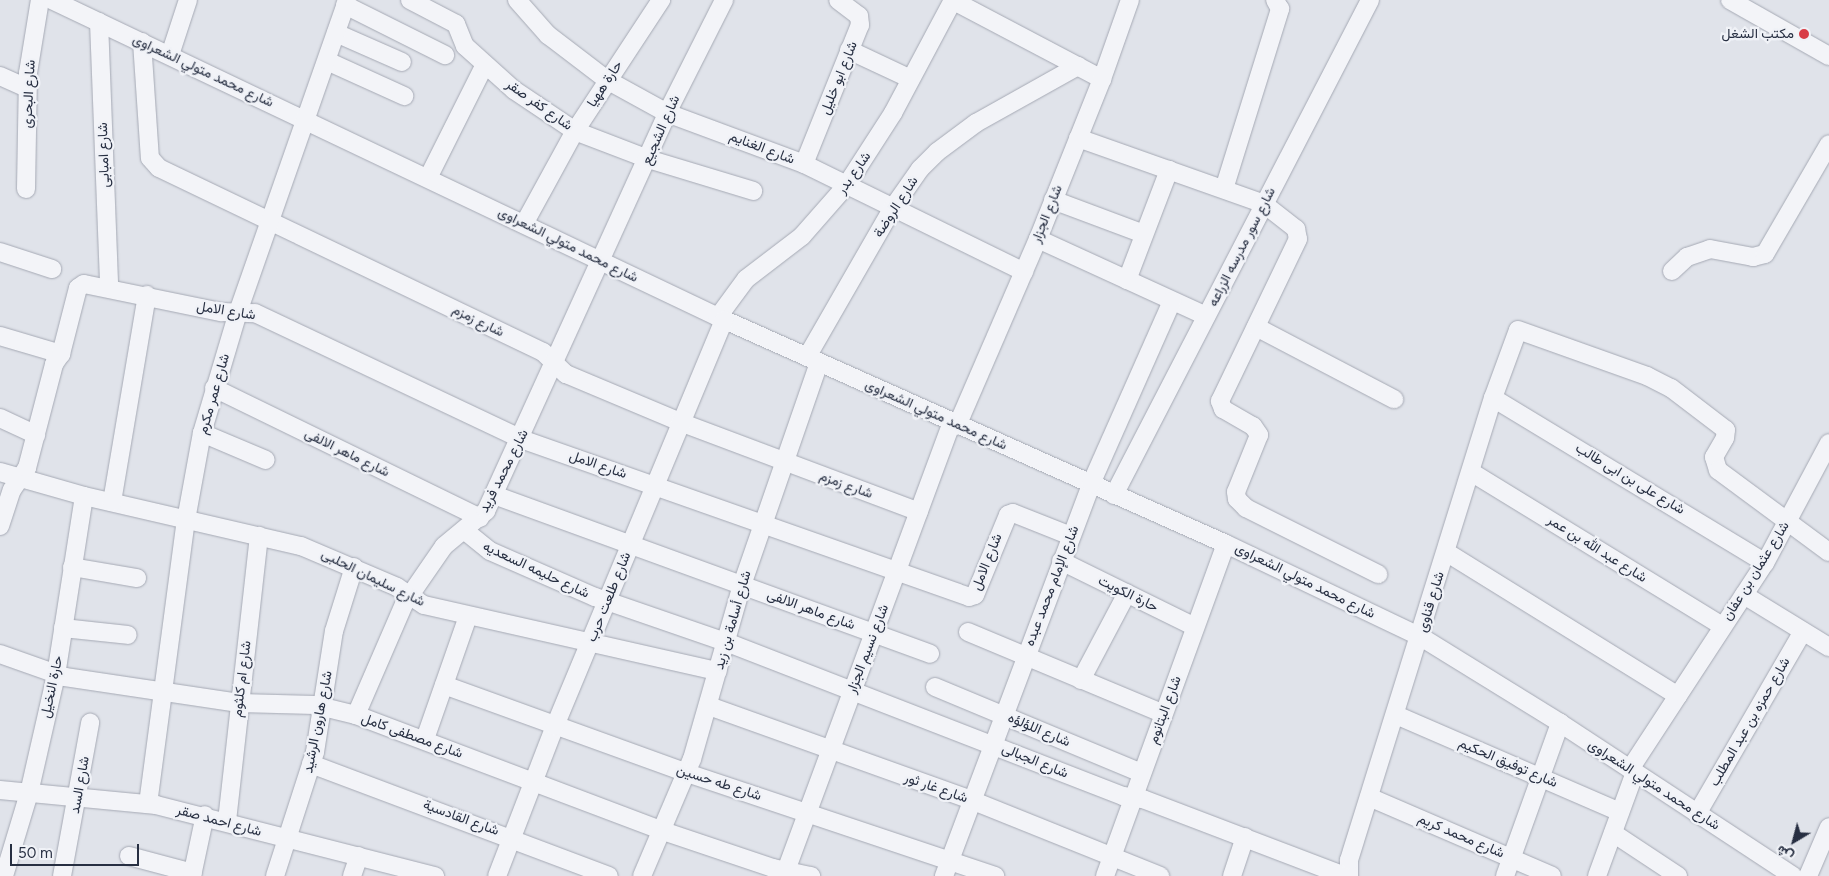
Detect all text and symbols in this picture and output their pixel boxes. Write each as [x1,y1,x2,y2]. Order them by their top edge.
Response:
place label: مكتب الشغل [1721,26,1794,42]
marker: مكتب الشغل [1798,28,1810,40]
street label: شارع محمد متولي الشعراوى [130,31,276,111]
street label: شارع ابو خليل [817,39,861,117]
street label: حارة ههيا [584,58,626,110]
street label: شارع البحرى [19,59,39,129]
street label: شارع كفر صقر [502,76,576,134]
street label: شارع الشجيع [638,93,684,167]
street label: شارع امبابى [94,122,114,188]
street label: شارع الغنايم [727,128,797,168]
street label: شارع بدر [833,149,875,197]
street label: شارع الروضة [870,173,922,241]
street label: شارع الجزار [1028,183,1066,245]
street label: شارع سور مدرسه الزراعه [1205,185,1279,309]
street label: شارع محمد متولي الشعراوى [495,204,641,286]
street label: شارع الامل [195,298,257,324]
street label: شارع زمزم [449,301,507,341]
street label: شارع عمر مكرم [194,352,234,436]
street label: شارع محمد متولي الشعراوى [862,376,1010,454]
street label: شارع ماهر الالفى [302,425,392,481]
street label: شارع محمد فريد [476,427,532,515]
street label: شارع على بن ابى طالب [1572,440,1688,518]
street label: شارع الامل [567,447,629,483]
street label: شارع زمزم [817,468,875,502]
street label: شارع عبد الله بن عمر [1544,512,1650,586]
street label: شارع عثمان بن عفان [1719,518,1793,624]
street label: شارع الإمام محمد عبده [1021,523,1083,649]
street label: شارع الامل [968,531,1006,593]
street label: شارع حليمه السعديه [480,538,592,602]
street label: شارع محمد متولي الشعراوى [1232,540,1378,622]
street label: شارع سليمان الحلبى [318,546,428,610]
street label: شارع طلعت حرب [583,550,635,644]
street label: شارع أسامة بن زيد [711,569,755,671]
street label: شارع قناوى [1414,570,1448,634]
street label: حارة الكويت [1095,572,1161,616]
street label: شارع ماهر الالفى [765,586,857,634]
street label: شارع نسيم الجزار [843,602,893,696]
street label: شارع ام كلثوم [229,640,255,718]
street label: حارة النخيل [37,654,67,720]
street label: شارع حمزه بن عبد المطلب [1706,654,1794,790]
street label: شارع هارون الرشيد [300,669,336,775]
street label: شارع البتانوم [1145,674,1185,746]
street label: شارع اللؤلؤه [1005,709,1073,751]
street label: شارع مصطفى كامل [359,710,465,762]
street label: شارع توفيق الحكيم [1456,735,1560,791]
street label: شارع محمد متولي الشعراوى [1585,736,1723,834]
street label: شارع الجبالى [999,740,1071,782]
street label: شارع السد [67,755,93,815]
street label: شارع طه حسين [674,761,764,805]
street label: شارع غار ثور [902,769,970,807]
street label: شارع القادسية [421,796,501,840]
street label: شارع احمد صقر [175,802,263,840]
street label: شارع محمد كريم [1415,810,1507,862]
north arrow [1769,816,1819,866]
scale bar [12,834,141,866]
text: ش [1773,842,1797,865]
text: 50 m [18,844,53,862]

